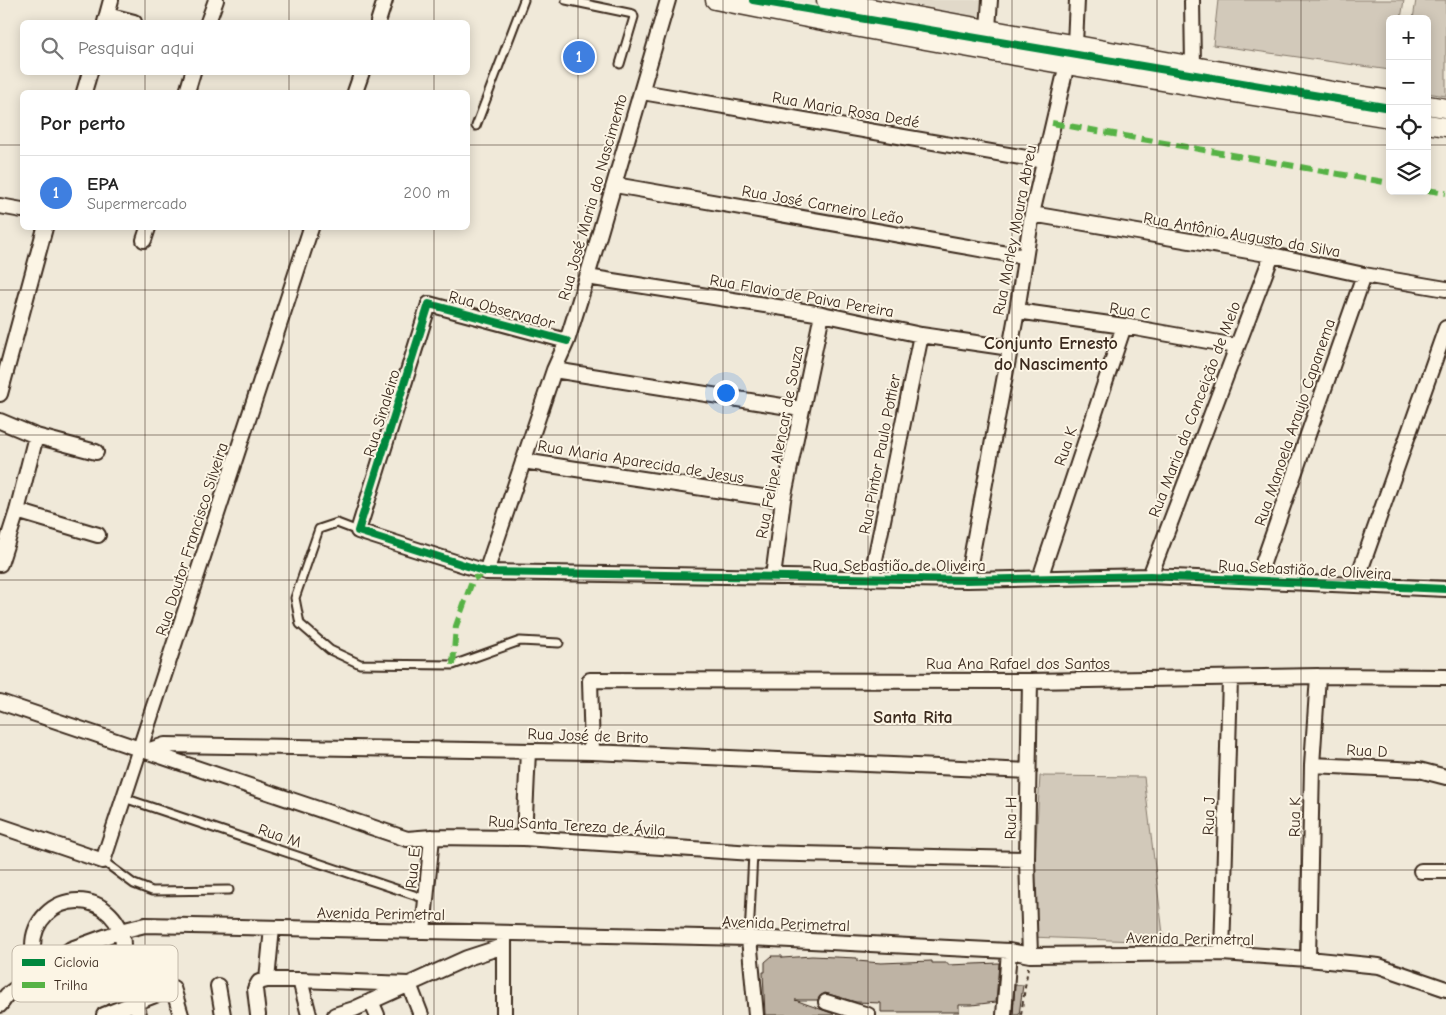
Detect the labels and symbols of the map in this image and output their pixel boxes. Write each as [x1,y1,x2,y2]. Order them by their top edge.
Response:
pin: 1 [563,38,595,76]
street label: Rua Maria Rosa Dedé [771,88,921,132]
street label: Rua José Maria do Nascimento [555,92,631,303]
street label: Rua Marley Moura Abreu [990,143,1040,317]
street label: Rua José Carneiro Leão [740,182,905,228]
street label: Rua Antônio Augusto da Silva [1142,209,1342,261]
street label: Rua Flavio de Paiva Pereira [708,271,895,321]
street label: Rua Observador [447,287,557,333]
street label: Rua C [1108,299,1152,323]
street label: Rua Maria da Conceição de Melo [1145,299,1245,520]
street label: Rua Manoela Araujo Capanema [1251,316,1339,528]
district label: Conjunto Ernesto do Nascimento [984,333,1118,375]
street label: Rua Felipe Alencar de Souza [752,344,808,540]
street label: Rua Sinaleiro [360,367,404,459]
street label: Rua Pintor Paulo Pottier [856,372,904,536]
your location [713,380,739,406]
street label: Rua K [1051,424,1081,468]
street label: Rua Maria Aparecida de Jesus [536,437,746,487]
street label: Rua Doutor Francisco Silveira [152,440,232,638]
street label: Rua Sebastião de Oliveira [1218,556,1392,584]
street label: Rua Sebastião de Oliveira [812,557,986,575]
street label: Rua Ana Rafael dos Santos [926,655,1110,673]
district label: Santa Rita [873,707,953,728]
street label: Rua José de Brito [527,725,649,747]
street label: Rua D [1346,741,1388,761]
street label: Rua H [1002,796,1020,840]
street label: Rua J [1199,796,1219,836]
street label: Rua K [1286,797,1304,837]
street label: Rua Santa Tereza de Ávila [488,811,666,840]
street label: Rua M [256,820,304,852]
street label: Rua E [402,847,424,889]
street label: Avenida Perimetral [317,904,445,924]
street label: Avenida Perimetral [722,913,850,935]
street label: Avenida Perimetral [1126,929,1254,949]
legend [12,945,178,1002]
text: Ciclovia [54,954,99,971]
text: Trilha [54,977,88,994]

